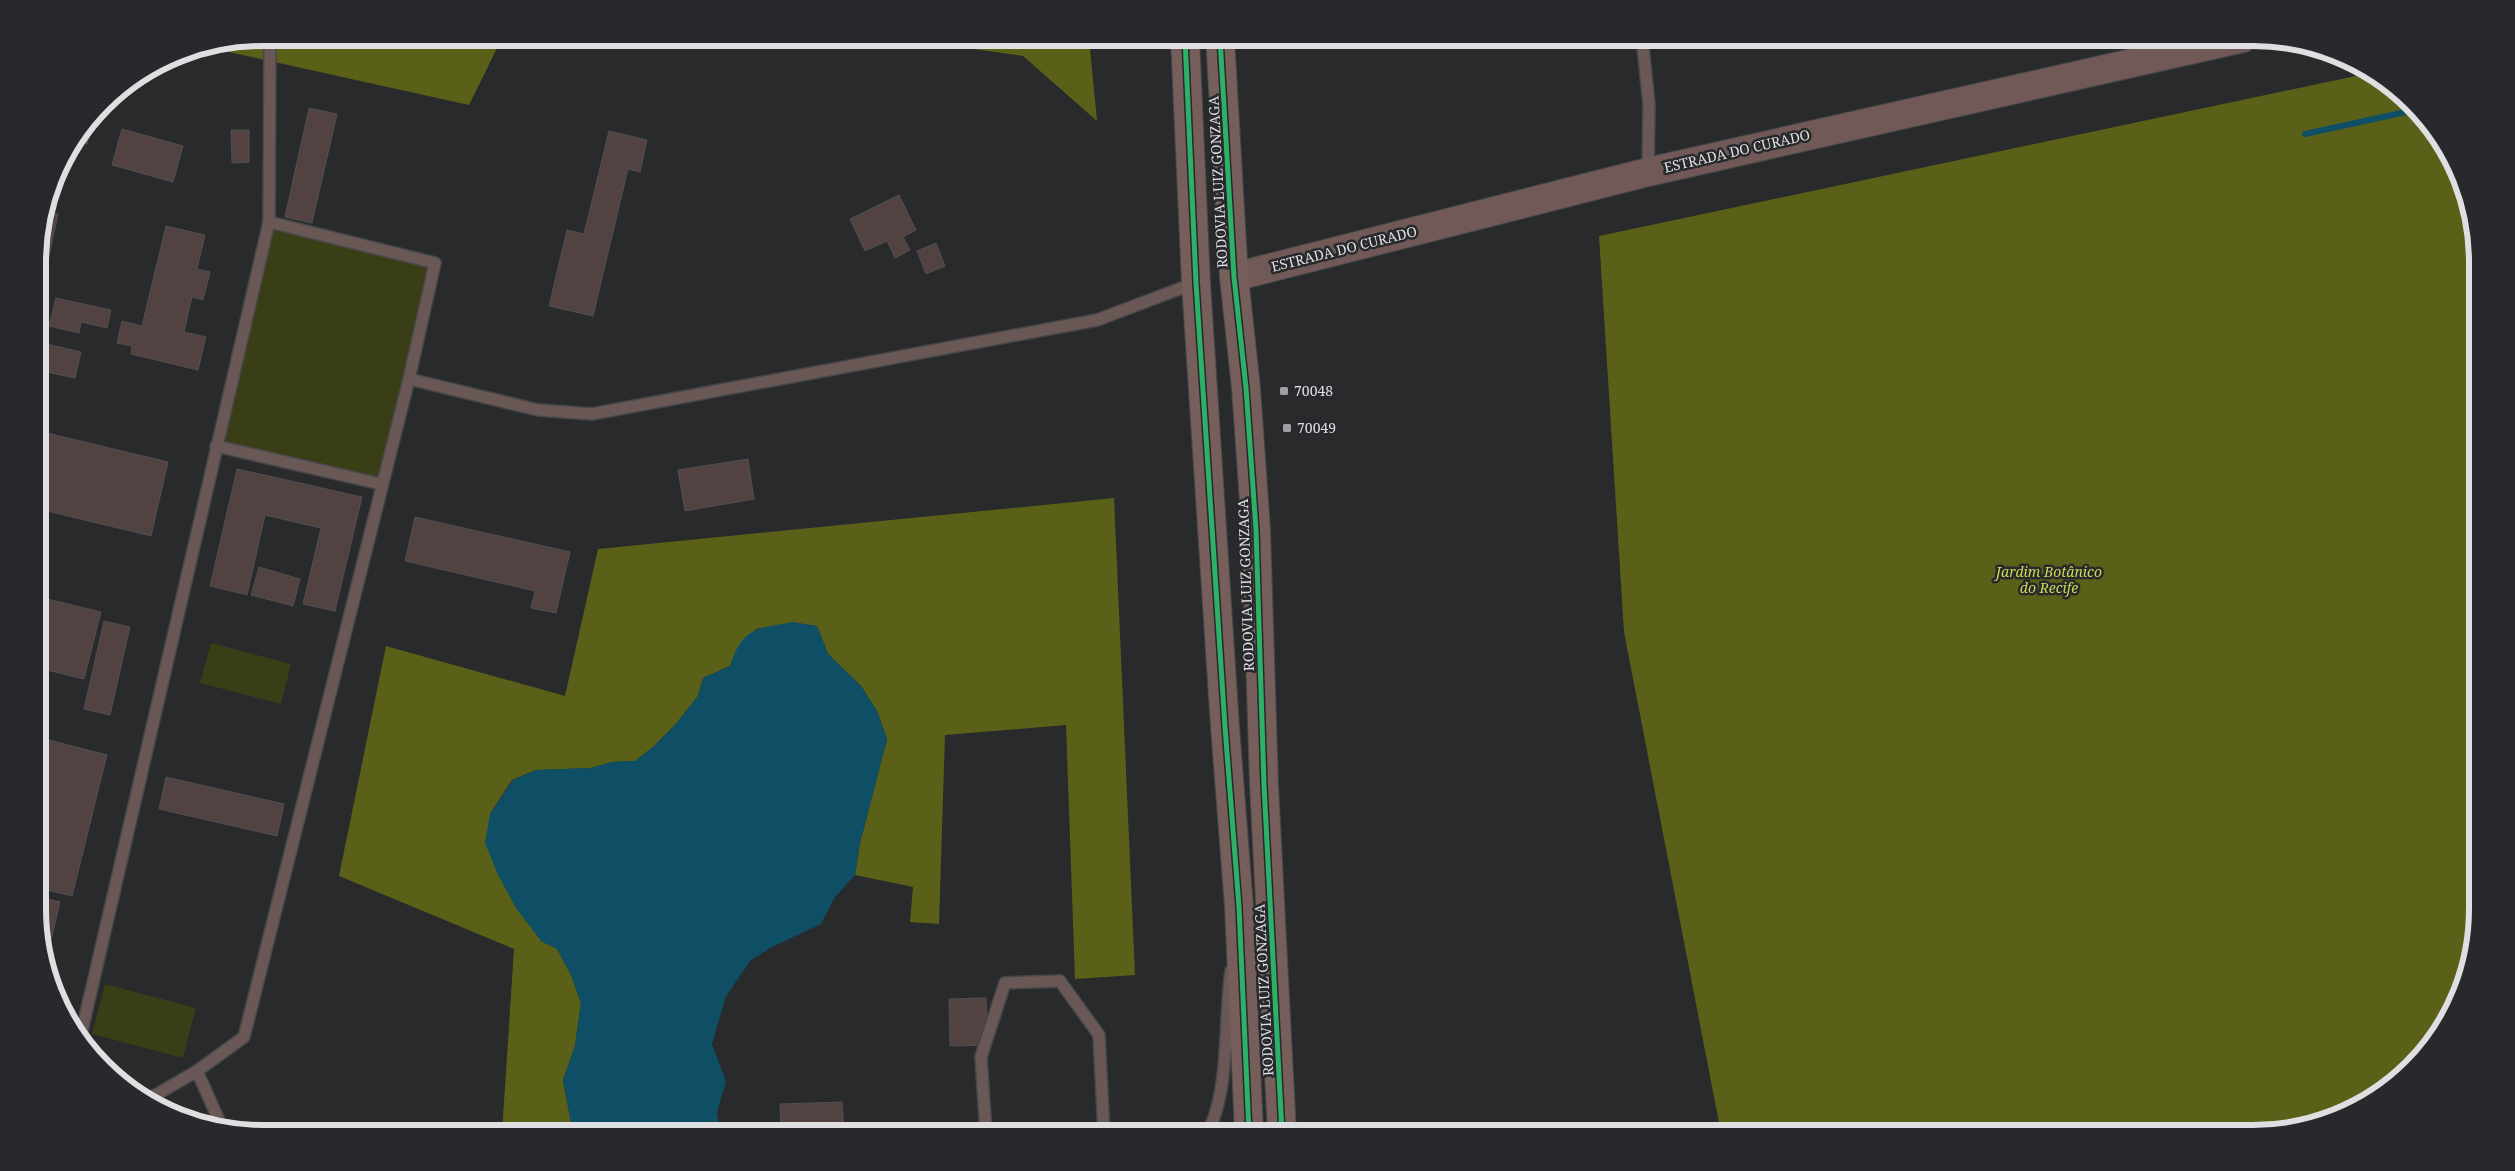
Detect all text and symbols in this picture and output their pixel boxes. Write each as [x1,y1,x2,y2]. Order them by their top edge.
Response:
street label: RODOVIA LUIZ GONZAGA [1203,95,1231,269]
street label: ESTRADA DO CURADO [1662,124,1812,177]
street label: ESTRADA DO CURADO [1269,221,1419,276]
place label: 70048 [1294,381,1333,400]
marker: 70048 [1278,385,1290,397]
place label: 70049 [1297,418,1336,437]
marker: 70049 [1281,422,1293,434]
street label: RODOVIA LUIZ GONZAGA [1233,498,1258,671]
park label: Jardim Botânico do Recife [1993,562,2102,597]
street label: RODOVIA LUIZ GONZAGA [1249,903,1277,1077]

